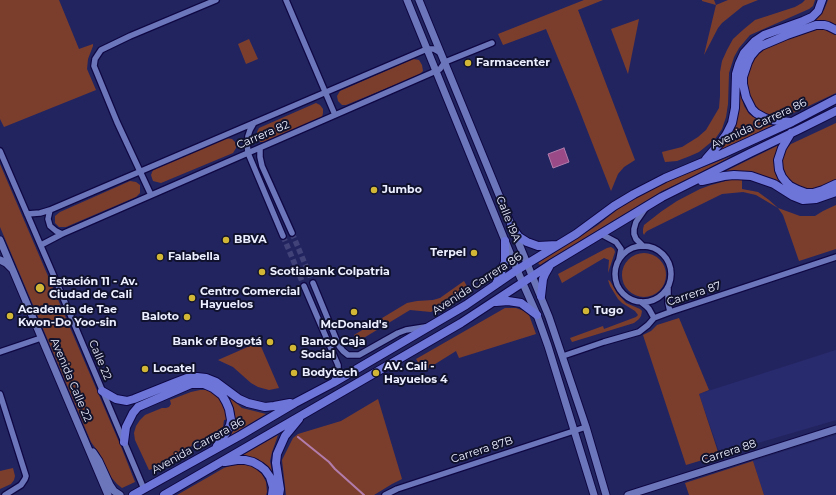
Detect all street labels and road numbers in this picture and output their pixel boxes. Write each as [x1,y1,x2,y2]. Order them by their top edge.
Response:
street label: Avenida Carrera 86 [709,96,809,152]
street label: Carrera 82 [235,118,291,152]
street label: Calle 19A [493,194,523,244]
street label: Avenida Carrera 86 [430,250,524,318]
street label: Carrera 87 [665,279,723,309]
street label: Avenida Calle 22 [47,336,95,424]
street label: Calle 22 [86,338,114,382]
street label: Avenida Carrera 86 [149,415,247,477]
street label: Carrera 87B [449,434,515,466]
street label: Carrera 88 [700,437,758,467]

